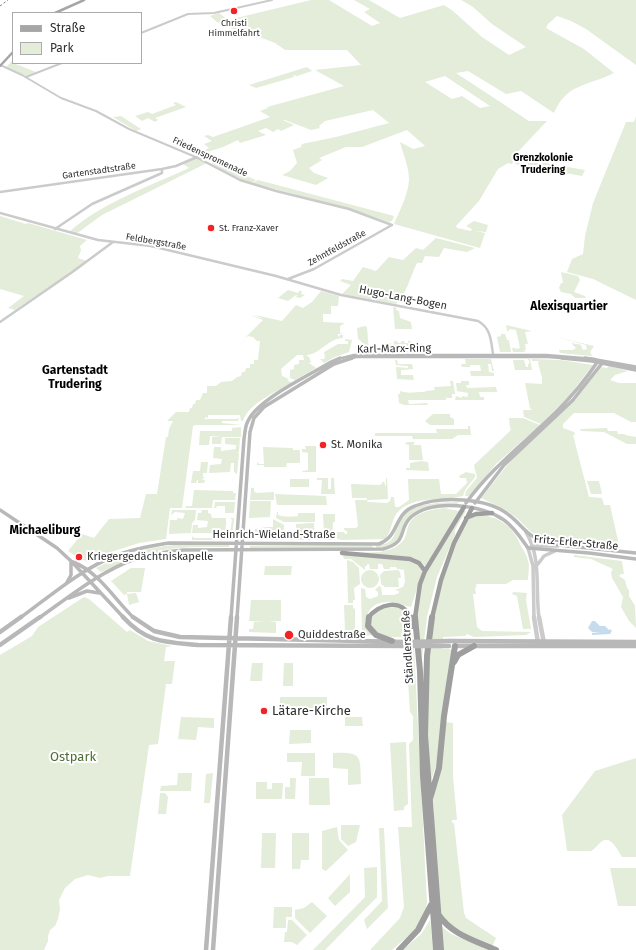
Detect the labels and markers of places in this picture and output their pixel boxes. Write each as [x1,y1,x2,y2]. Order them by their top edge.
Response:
marker: Christi Himmelfahrt [229,6,239,16]
place label: Christi Himmelfahrt [208,18,260,39]
marker: St. Franz-Xaver [206,223,216,233]
place label: St. Franz-Xaver [219,223,278,233]
place label: St. Monika [331,438,383,452]
marker: St. Monika [318,440,328,450]
place label: Kriegergedächtniskapelle [87,550,213,564]
marker: Kriegergedächtniskapelle [74,552,84,562]
place label: Quiddestraße [298,628,366,642]
marker: Quiddestraße [283,629,295,641]
place label: Lätare-Kirche [272,703,351,719]
marker: Lätare-Kirche [259,706,269,716]

